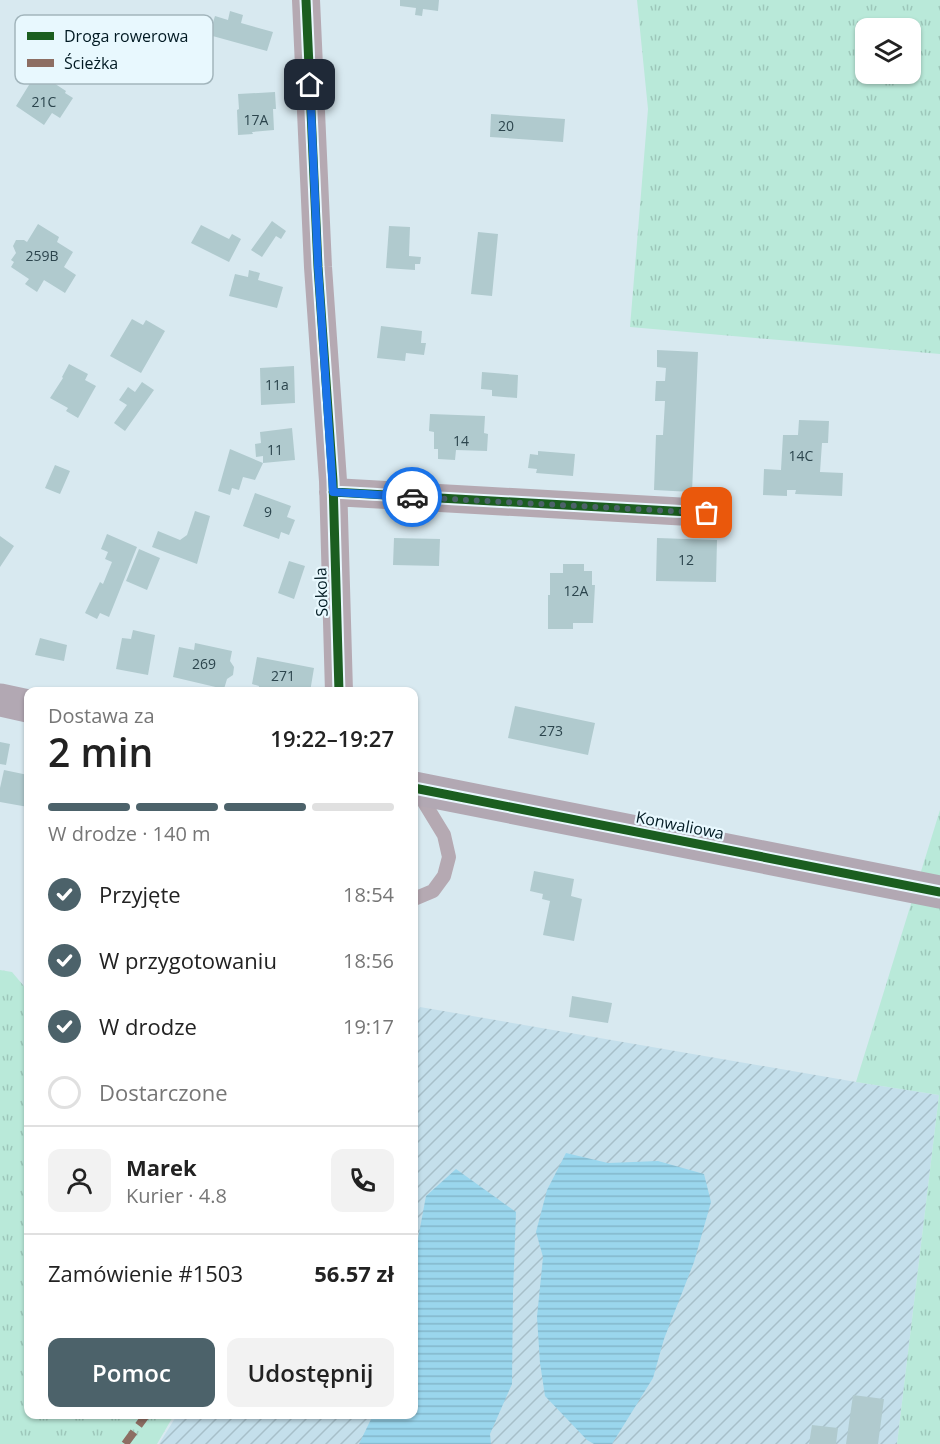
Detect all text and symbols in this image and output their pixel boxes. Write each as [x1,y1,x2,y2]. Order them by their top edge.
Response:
legend [15,15,213,84]
map controls [855,18,921,84]
button: layers [855,18,921,84]
text: Droga rowerowa [64,25,189,47]
text: Ścieżka [64,52,118,74]
pin [284,59,335,110]
icon: home [293,68,326,101]
house number: 21C [32,92,57,111]
house number: 17A [244,110,269,129]
house number: 20 [498,116,514,135]
house number: 259B [25,246,59,265]
house number: 11a [265,375,289,394]
house number: 14 [453,431,469,450]
house number: 11 [267,440,283,459]
house number: 14C [789,446,814,465]
courier [382,467,442,527]
icon: car [396,481,429,514]
pin [681,487,732,538]
icon: bag [690,496,723,529]
house number: 9 [264,502,272,521]
house number: 12 [678,550,694,569]
street label: Sokola [309,567,333,617]
house number: 12A [564,581,589,600]
house number: 269 [192,654,216,673]
house number: 271 [271,666,295,685]
text: Dostawa za [48,702,155,729]
house number: 273 [539,721,563,740]
text: 19:22–19:27 [270,723,394,753]
text: 2 min [48,725,153,778]
street label: Konwaliowa [634,806,726,844]
text: W drodze · 140 m [48,820,211,847]
icon: check [48,878,81,911]
text: Przyjęte [99,879,181,909]
text: 18:54 [343,881,394,908]
icon: check [48,944,81,977]
text: W przygotowaniu [99,945,277,975]
text: 18:56 [343,947,394,974]
icon: check [48,1010,81,1043]
text: W drodze [99,1011,197,1041]
text: 19:17 [343,1013,394,1040]
text: Dostarczone [99,1077,228,1107]
button: person [48,1149,111,1212]
button: phone [331,1149,394,1212]
text: Marek [126,1152,197,1182]
text: Kurier · 4.8 [126,1182,227,1209]
text: Zamówienie #1503 [48,1258,243,1288]
text: 56.57 zł [314,1258,394,1288]
button: Pomoc [48,1338,215,1407]
button: Udostępnij [227,1338,394,1407]

